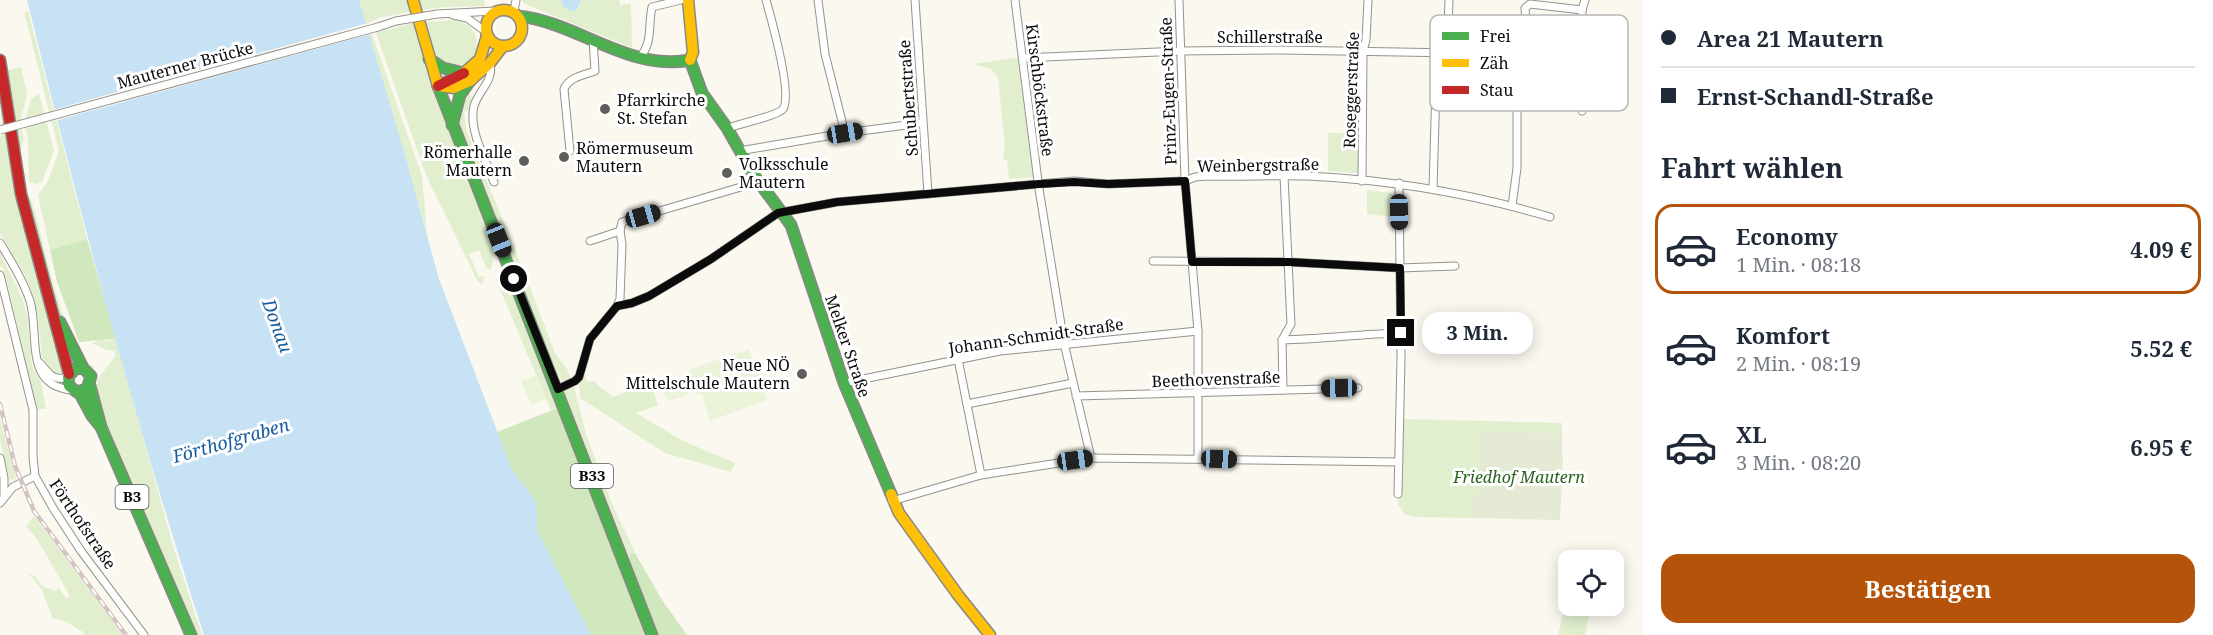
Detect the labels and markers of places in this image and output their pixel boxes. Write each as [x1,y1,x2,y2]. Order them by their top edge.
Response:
place label: Pfarrkirche St. Stefan [617,89,705,129]
marker: Pfarrkirche St. Stefan [598,102,612,116]
place label: Römermuseum Mautern [576,137,693,177]
place label: Römerhalle Mautern [423,141,512,181]
marker: Römermuseum Mautern [557,150,571,164]
place label: Volksschule Mautern [739,153,829,193]
marker: Römerhalle Mautern [517,154,531,168]
marker: Volksschule Mautern [720,166,734,180]
place label: Neue NÖ Mittelschule Mautern [626,354,790,394]
marker: Neue NÖ Mittelschule Mautern [795,367,809,381]

